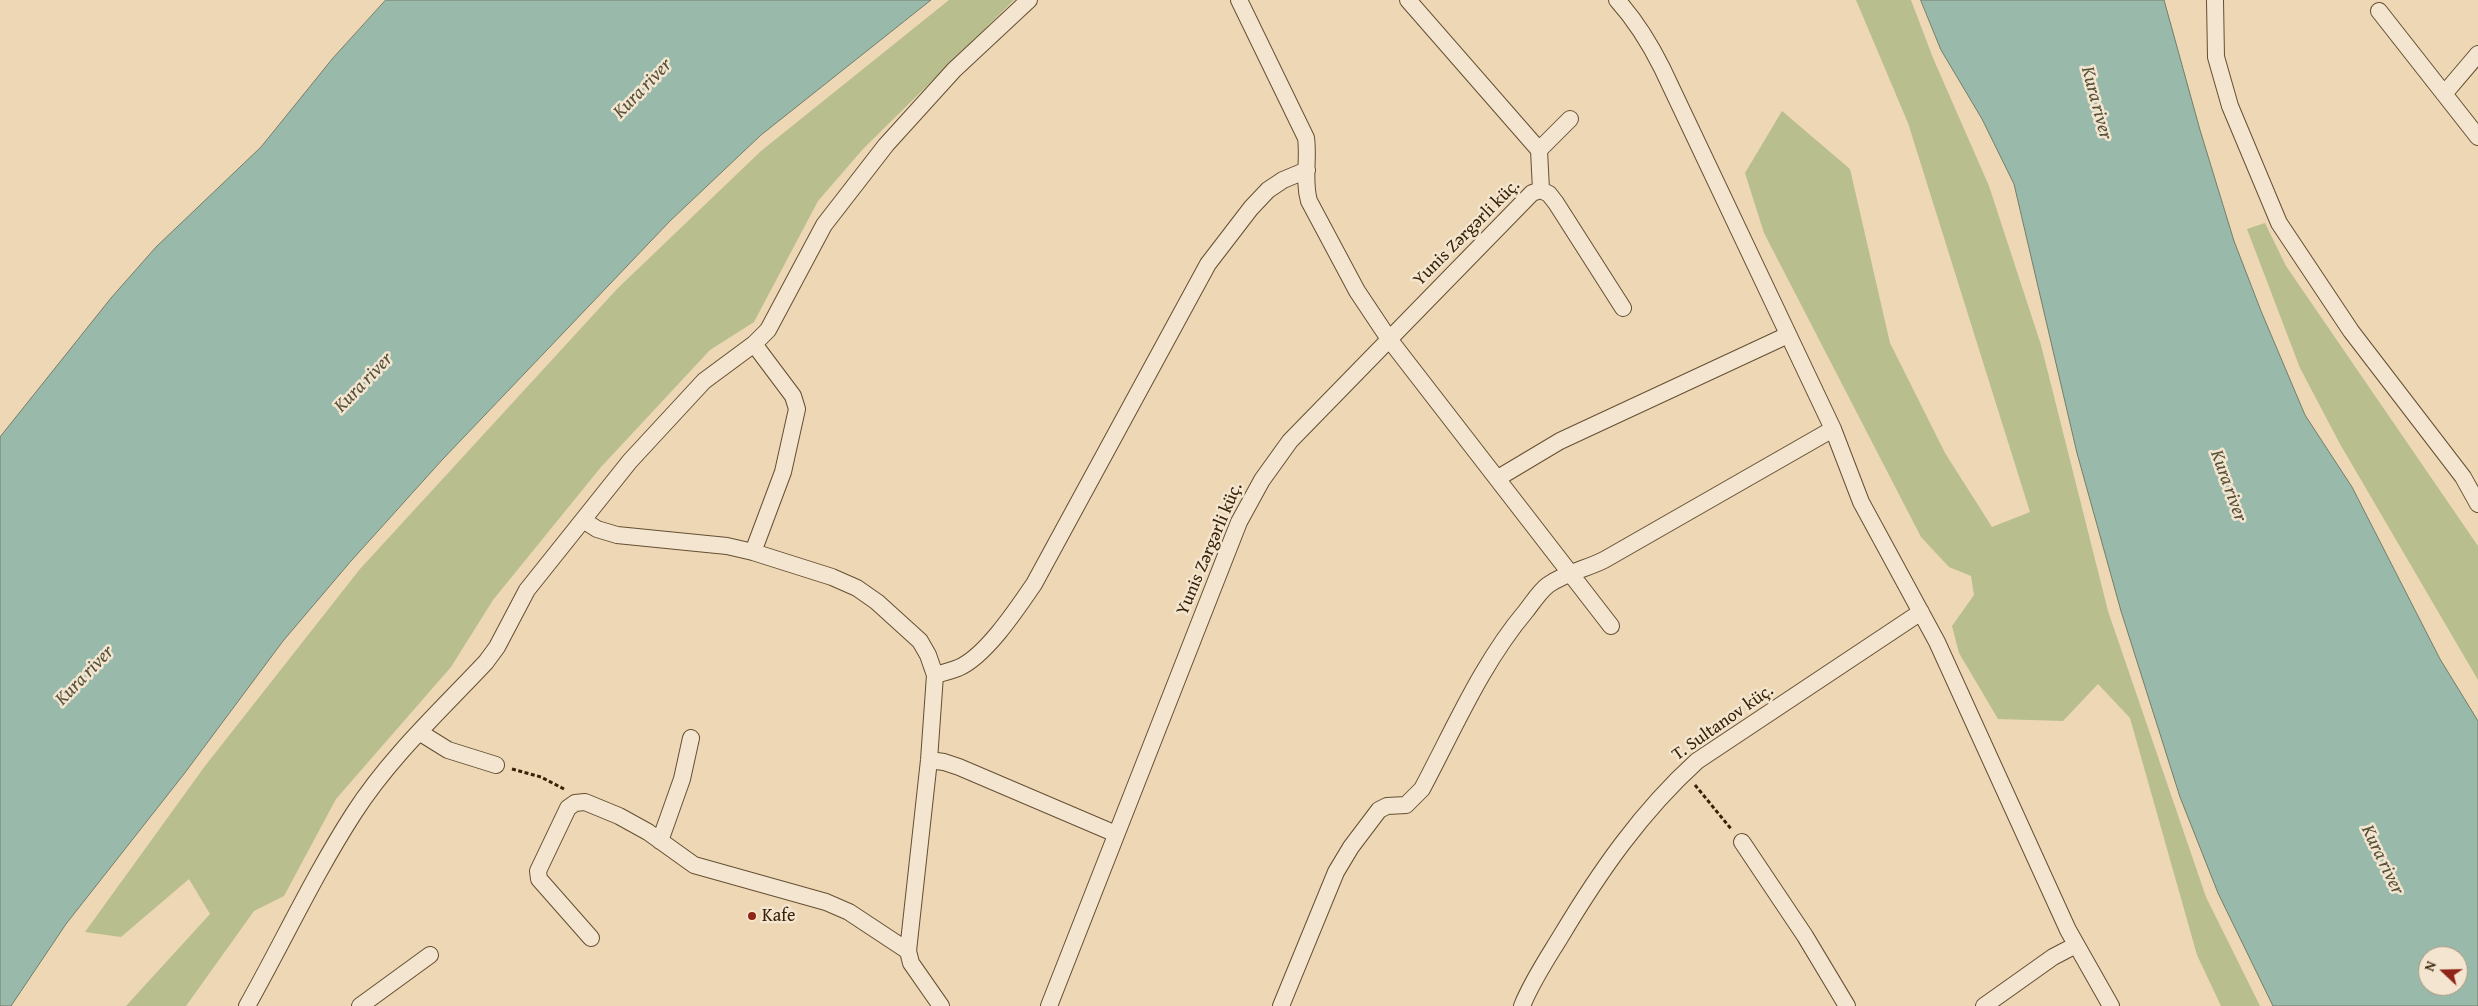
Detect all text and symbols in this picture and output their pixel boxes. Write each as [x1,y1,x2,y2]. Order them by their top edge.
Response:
water label: Kura river [609,54,677,124]
water label: Kura river [2075,64,2117,142]
street label: Yunis Zərgərli küç. [1409,175,1525,291]
water label: Kura river [330,348,398,418]
water label: Kura river [2205,447,2251,525]
street label: Yunis Zərgərli küç. [1172,479,1248,619]
water label: Kura river [51,641,119,711]
street label: T. Sultanov küç. [1668,680,1778,766]
water label: Kura river [2355,822,2409,898]
place label: Kafe [762,905,795,927]
marker: Kafe [746,910,758,922]
north arrow [2418,946,2468,996]
text: N [2419,958,2441,974]

